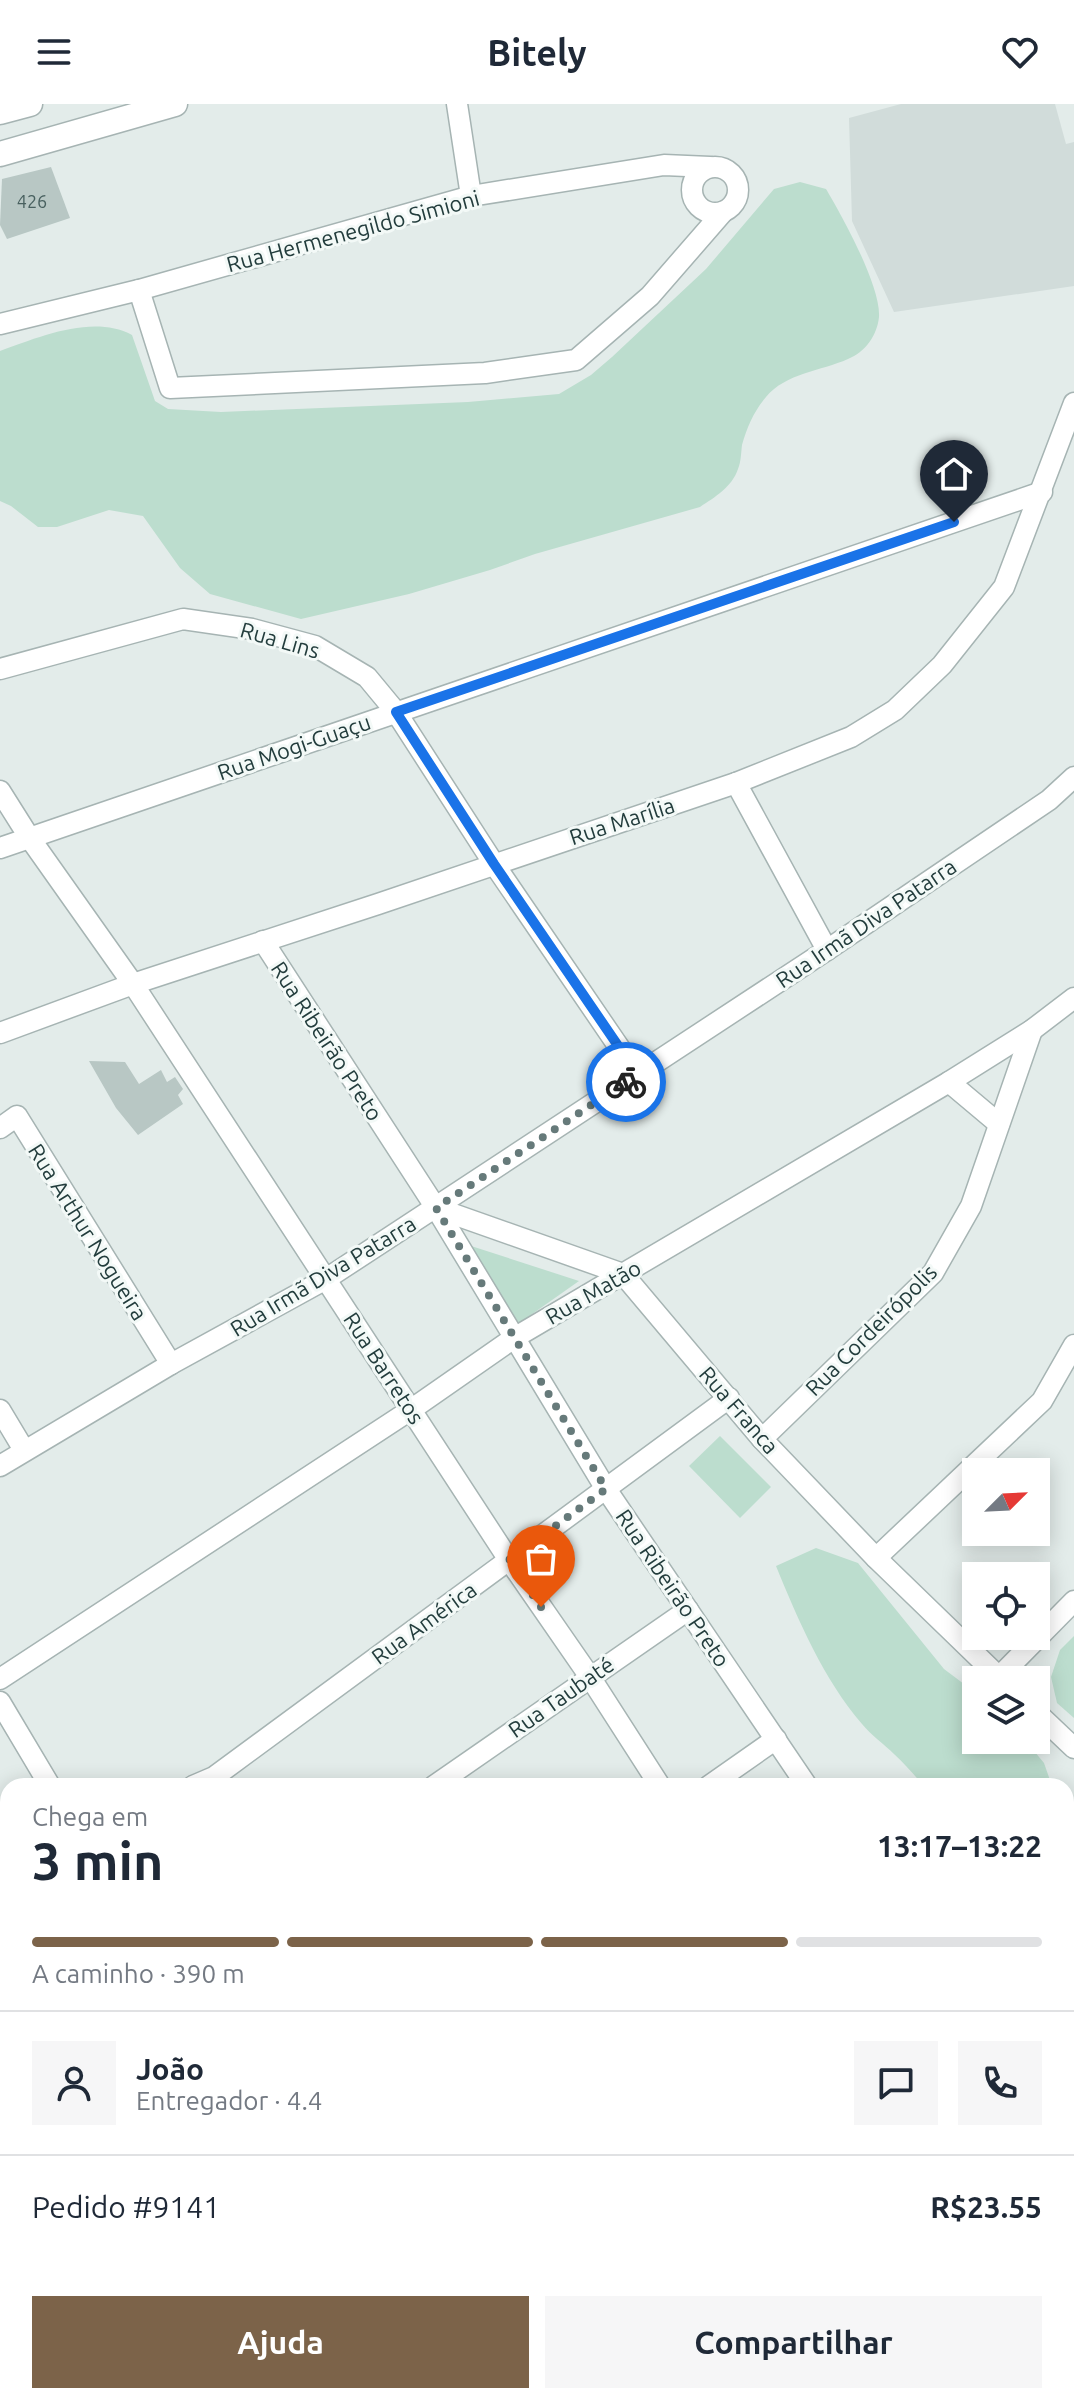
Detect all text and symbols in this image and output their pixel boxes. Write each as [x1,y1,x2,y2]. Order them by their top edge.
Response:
icon: menu [32,30,76,74]
icon: heart [998,30,1042,74]
text: Bitely [487,32,587,73]
street label: Rua Hermenegildo Simioni [224,185,482,276]
house number: 426 [17,191,47,211]
pin [920,440,988,522]
icon: home [932,452,976,496]
street label: Rua Lins [238,616,323,663]
street label: Rua Mogi-Guaçu [214,709,374,784]
street label: Rua Marília [566,792,678,849]
street label: Rua Irmã Diva Patarra [771,853,961,992]
street label: Rua Ribeirão Preto [267,956,388,1125]
courier [586,1042,666,1122]
icon: bike [604,1060,648,1104]
street label: Rua Arthur Nogueira [24,1139,153,1325]
street label: Rua Irmã Diva Patarra [225,1210,420,1341]
street label: Rua Matão [541,1254,645,1329]
street label: Rua Cordeirópolis [800,1259,941,1400]
street label: Rua Barretos [339,1307,430,1428]
street label: Rua Franca [695,1361,784,1458]
north arrow [962,1458,1050,1546]
map controls [962,1458,1050,1754]
street label: Rua Ribeirão Preto [611,1504,735,1671]
pin [507,1525,575,1607]
icon: bag [519,1537,563,1581]
button: locate [962,1562,1050,1650]
street label: Rua América [367,1576,481,1669]
street label: Rua Taubaté [503,1651,618,1742]
button: layers [962,1666,1050,1754]
text: Chega em [32,1802,148,1831]
text: 13:17–13:22 [877,1829,1042,1863]
text: 3 min [32,1832,163,1890]
text: A caminho · 390 m [32,1959,245,1988]
button: person [32,2041,116,2125]
button: chat [854,2041,938,2125]
button: phone [958,2041,1042,2125]
text: João [136,2052,204,2086]
text: Entregador · 4.4 [136,2086,322,2115]
text: Pedido #9141 [32,2190,220,2224]
text: R$23.55 [930,2190,1042,2224]
button: Ajuda [32,2296,529,2388]
button: Compartilhar [545,2296,1042,2388]

